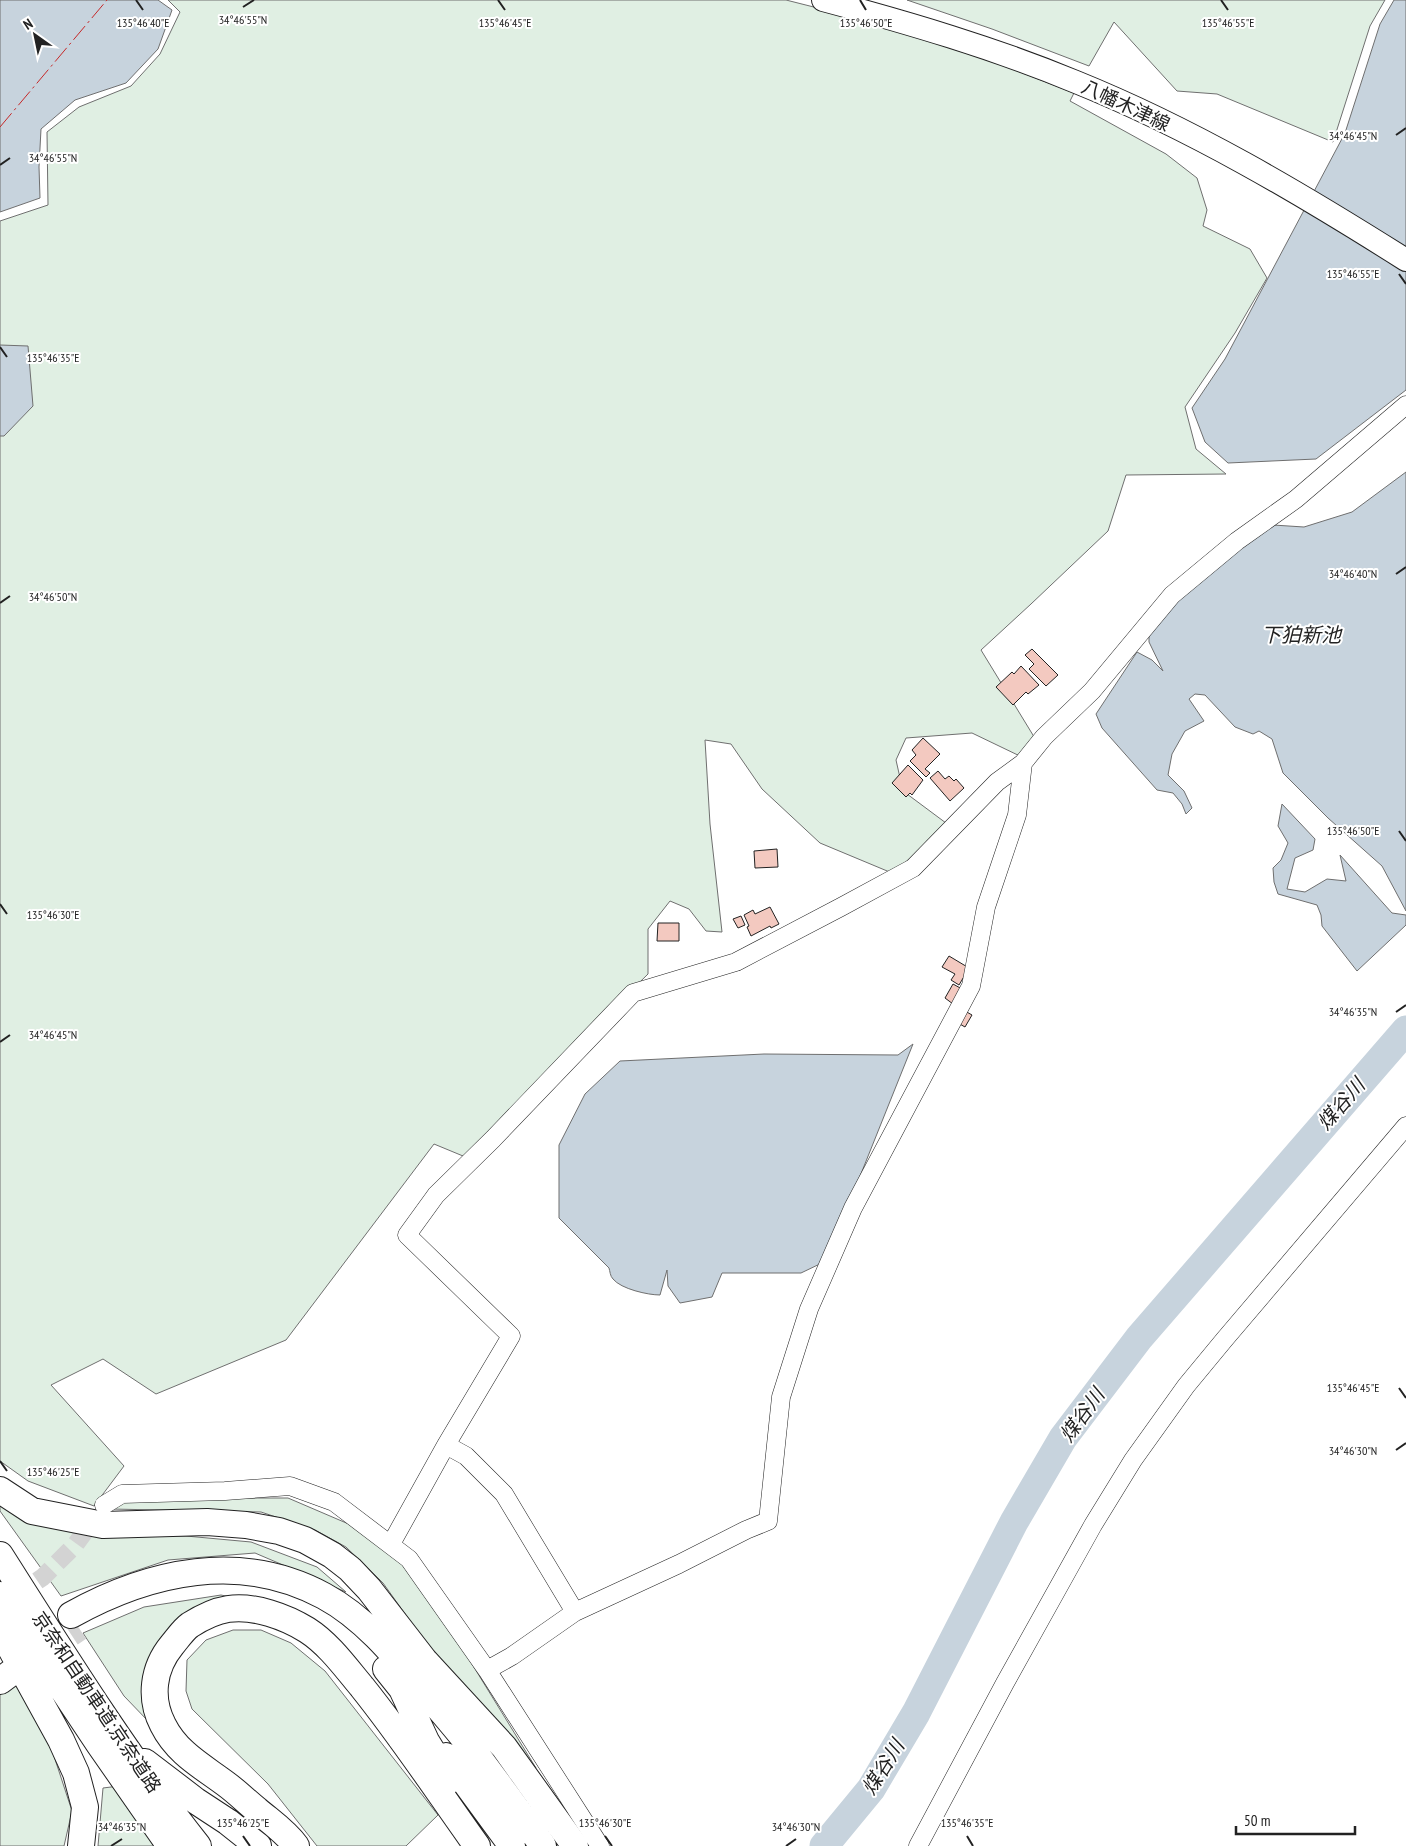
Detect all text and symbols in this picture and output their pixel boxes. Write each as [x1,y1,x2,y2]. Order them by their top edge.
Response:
north arrow [10,10,60,60]
text: 34°46'55"N [219,12,267,27]
text: N [20,14,36,34]
text: 135°46'40"E [117,15,169,30]
text: 135°46'45"E [479,15,531,30]
text: 135°46'50"E [840,15,892,30]
text: 135°46'55"E [1202,15,1254,30]
street label: 八幡木津線 [1078,74,1174,136]
text: 34°46'45"N [1329,128,1377,143]
text: 34°46'55"N [29,150,77,165]
text: 135°46'55"E [1327,266,1379,281]
text: 135°46'35"E [27,350,79,365]
text: 34°46'40"N [1329,566,1377,581]
text: 34°46'50"N [29,589,77,604]
water label: 下狛新池 [1261,622,1343,648]
text: 135°46'50"E [1327,823,1379,838]
text: 135°46'30"E [27,907,79,922]
text: 34°46'35"N [1329,1004,1377,1019]
text: 34°46'45"N [29,1027,77,1042]
water label: 煤谷川 [1312,1071,1372,1135]
text: 135°46'45"E [1327,1380,1379,1395]
water label: 煤谷川 [1054,1381,1111,1447]
text: 34°46'30"N [1329,1443,1377,1458]
text: 135°46'25"E [27,1464,79,1479]
street label: 京奈和自動車道;京奈道路 [27,1607,167,1797]
water label: 煤谷川 [856,1733,911,1799]
scale bar [1236,1804,1355,1836]
text: 50 m [1244,1811,1270,1830]
text: 135°46'25"E [217,1815,269,1830]
text: 135°46'30"E [579,1815,631,1830]
text: 135°46'35"E [941,1815,993,1830]
text: 34°46'35"N [98,1819,146,1834]
text: 34°46'30"N [772,1819,820,1834]

